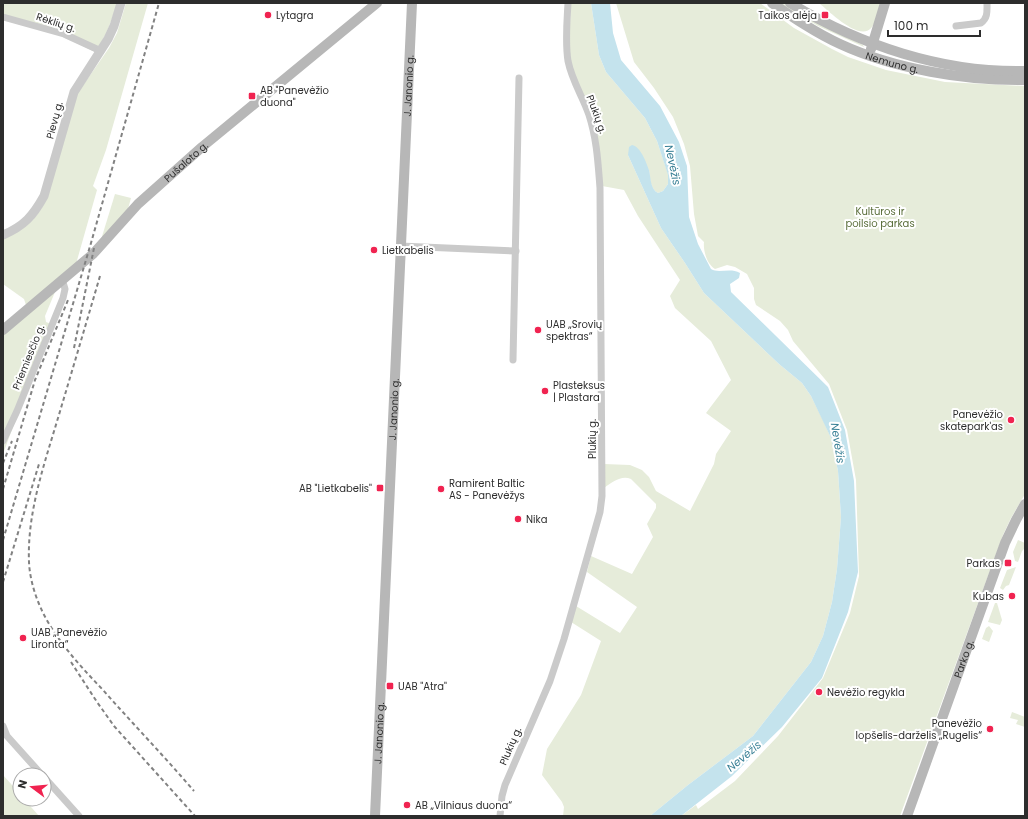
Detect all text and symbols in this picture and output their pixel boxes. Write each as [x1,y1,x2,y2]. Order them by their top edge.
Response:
place label: Lytagra [276,8,314,23]
place label: Taikos alėja [758,8,817,23]
street label: Rėklių g. [34,9,77,36]
marker: Lytagra [263,10,273,20]
marker: Taikos alėja [820,10,830,20]
scale bar [888,12,980,38]
text: 100 m [894,17,928,34]
street label: Nemuno g. [864,48,920,77]
street label: J. Janonio g. [400,55,418,117]
place label: AB "Panevėžio duona" [260,83,329,110]
marker: AB "Panevėžio duona" [247,91,257,101]
street label: Plukių g. [583,93,610,136]
street label: Pievų g. [42,100,67,140]
street label: Pušaloto g. [161,138,211,186]
water label: Nevėžis [661,143,685,187]
park label: Kultūros ir poilsio parkas [845,204,915,231]
place label: Lietkabelis [382,243,434,258]
marker: Lietkabelis [369,245,379,255]
place label: UAB „Srovių spektras“ [546,317,602,344]
street label: Priemiesčio g. [9,322,48,392]
marker: UAB „Srovių spektras“ [533,325,543,335]
street label: J. Janonio g. [385,378,403,441]
place label: Plasteksus | Plastara [553,378,605,405]
marker: Plasteksus | Plastara [540,386,550,396]
place label: Panevėžio skatepark'as [940,407,1003,434]
marker: Panevėžio skatepark'as [1006,415,1016,425]
street label: Plukių g. [585,419,600,459]
water label: Nevėžis [827,422,849,465]
place label: Ramirent Baltic AS - Panevėžys [449,476,525,503]
place label: AB "Lietkabelis" [299,481,372,496]
marker: AB "Lietkabelis" [375,483,385,493]
marker: Ramirent Baltic AS - Panevėžys [436,484,446,494]
place label: Nika [526,512,547,527]
marker: Nika [513,514,523,524]
place label: Parkas [967,556,1000,571]
marker: Parkas [1003,558,1013,568]
place label: Kubas [973,589,1004,604]
marker: Kubas [1007,591,1017,601]
place label: UAB „Panevėžio Lironta“ [31,625,107,652]
marker: UAB „Panevėžio Lironta“ [18,633,28,643]
street label: Parko g. [950,638,978,680]
place label: UAB "Atra" [398,679,447,694]
marker: UAB "Atra" [385,681,395,691]
place label: Nevėžio regykla [827,685,905,700]
marker: Nevėžio regykla [814,687,824,697]
street label: J. Janonio g. [370,702,388,764]
place label: Panevėžio lopšelis-darželis „Rugelis“ [856,716,982,743]
marker: Panevėžio lopšelis-darželis „Rugelis“ [985,724,995,734]
street label: Plukių g. [496,725,525,768]
water label: Nevėžis [723,737,765,775]
north arrow [12,767,52,807]
text: N [14,778,31,790]
place label: AB „Vilniaus duona“ [415,798,512,813]
marker: AB „Vilniaus duona“ [402,800,412,810]

